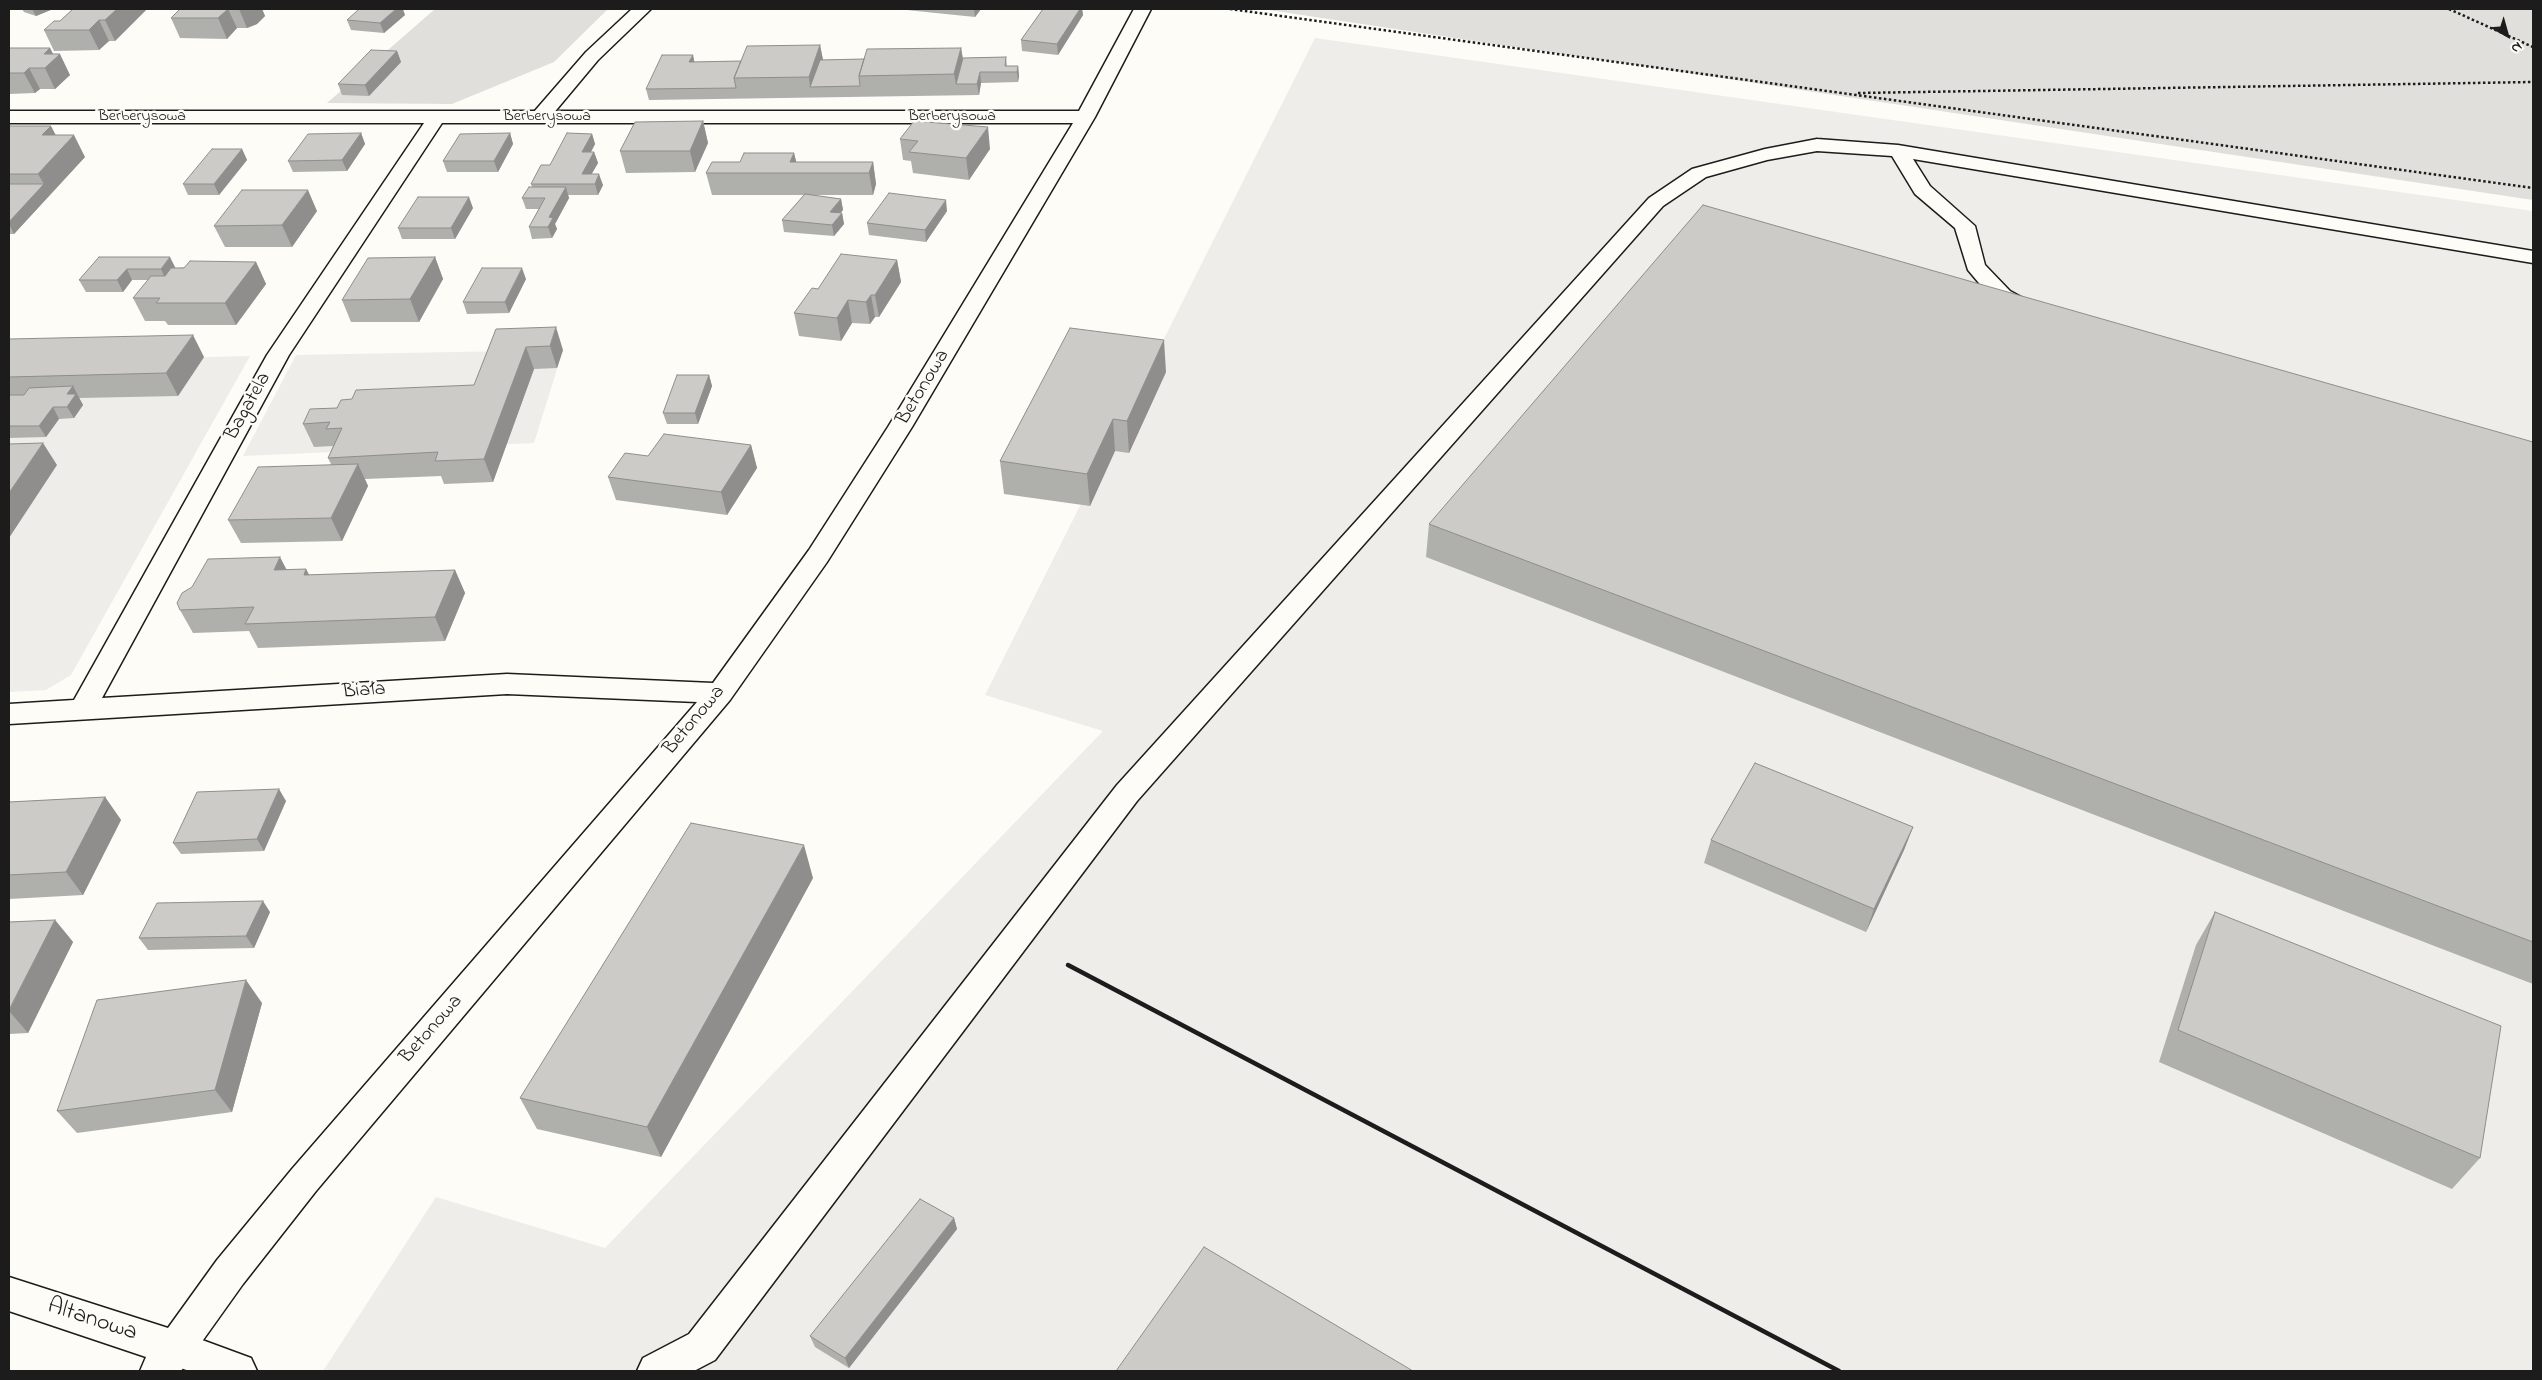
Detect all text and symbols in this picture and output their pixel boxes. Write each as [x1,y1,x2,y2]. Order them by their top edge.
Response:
north arrow [2482,10,2532,60]
text: N [2506,36,2527,58]
street label: Berberysowa [98,107,186,127]
street label: Berberysowa [503,107,591,127]
street label: Berberysowa [908,107,996,127]
street label: Betonowa [892,346,956,430]
street label: Bagatela [221,369,277,445]
street label: Biała [342,679,386,705]
street label: Betonowa [659,681,731,761]
street label: Betonowa [395,991,469,1069]
street label: Altanowa [43,1293,141,1349]

